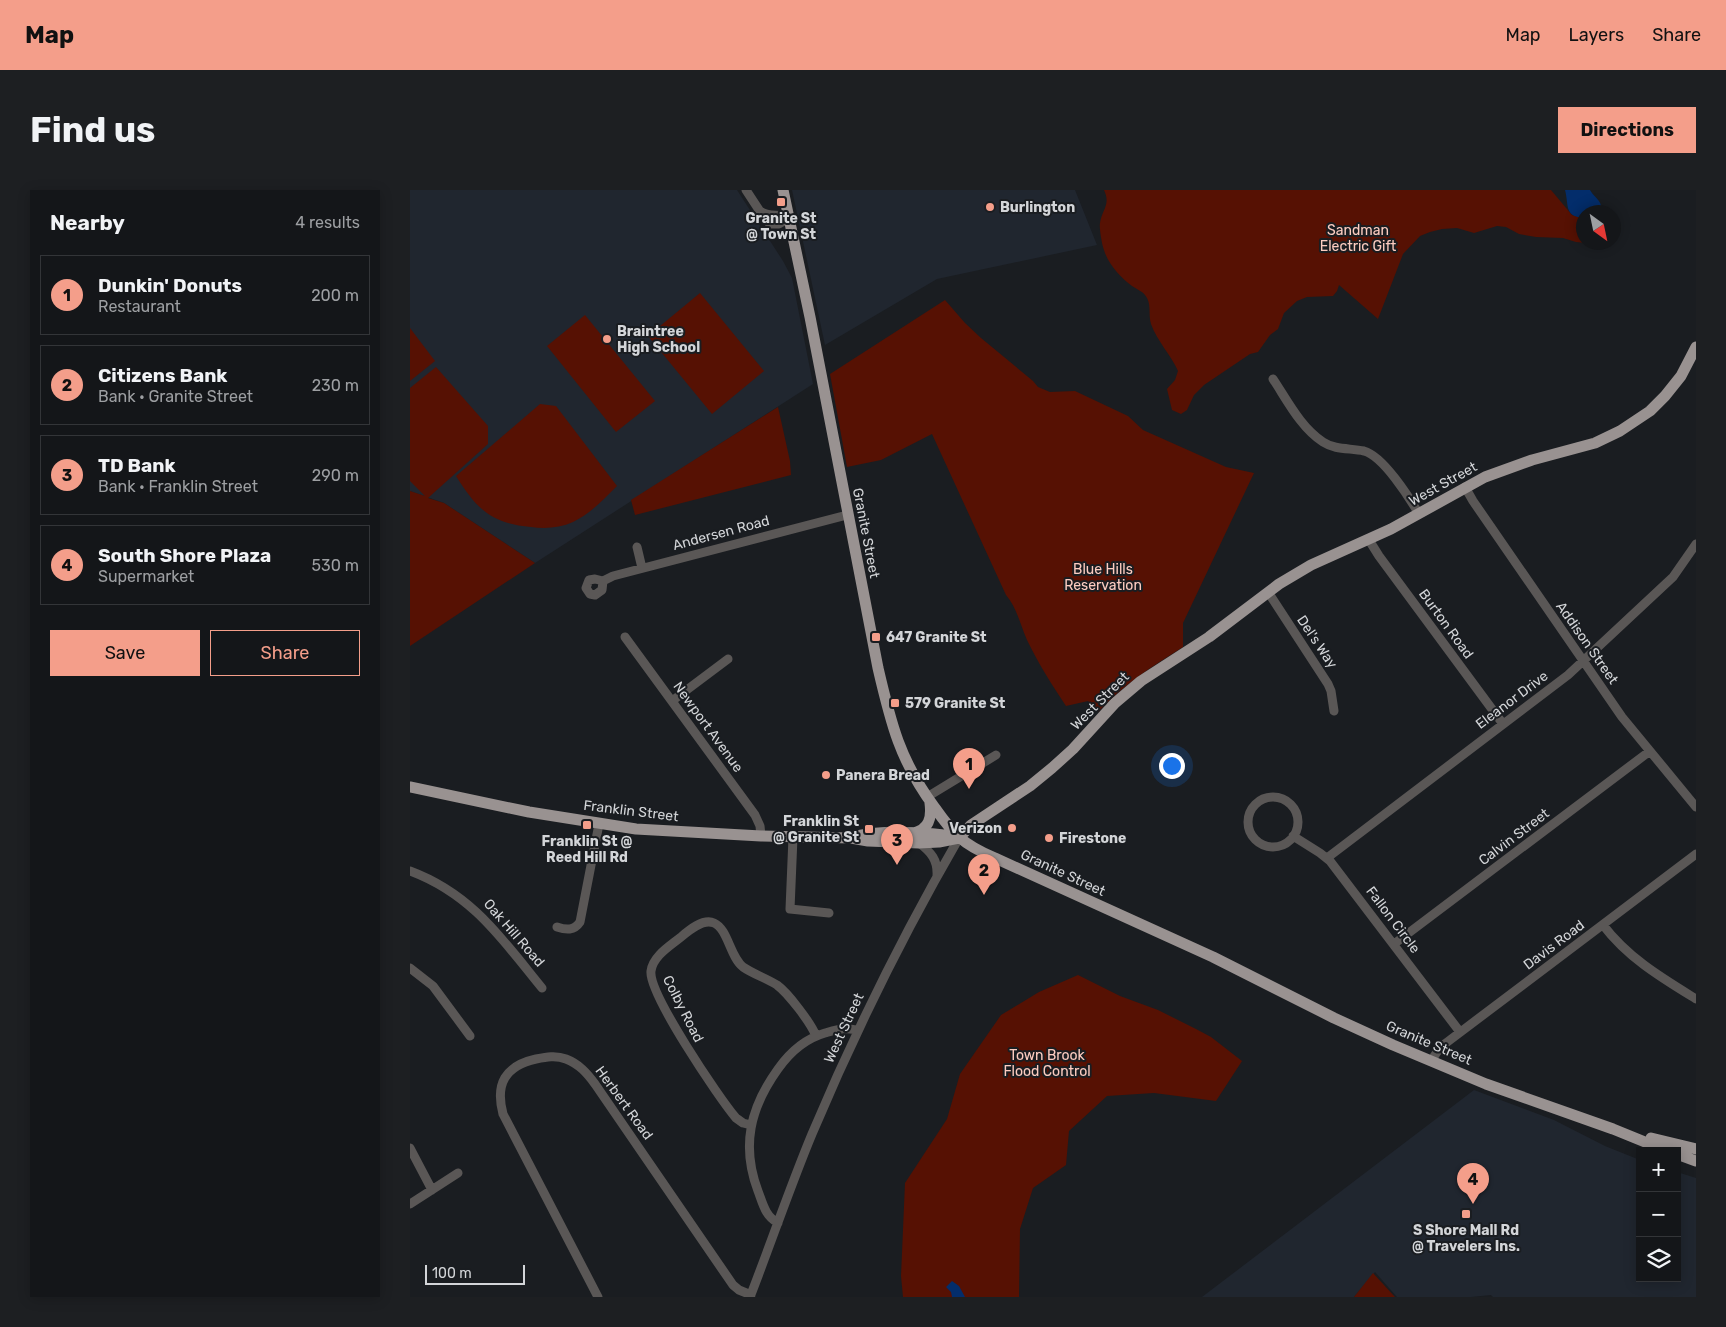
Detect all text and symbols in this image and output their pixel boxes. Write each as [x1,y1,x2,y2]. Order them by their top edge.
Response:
text: Map [25,21,74,49]
text: Map [1506,24,1541,46]
text: Layers [1569,24,1624,46]
text: Share [1652,24,1701,46]
button: Directions [1558,107,1696,153]
text: Find us [30,109,155,151]
marker: Granite St @ Town St [775,196,787,208]
place label: Burlington [1000,199,1075,216]
marker: Burlington [984,201,996,213]
north arrow [1576,205,1621,250]
text: Nearby [50,210,125,235]
place label: Granite St @ Town St [745,210,817,243]
text: 4 results [295,213,360,232]
park label: Sandman Electric Gift [1320,222,1397,255]
text: Dunkin' Donuts [98,274,242,297]
text: 1 [63,286,71,305]
text: 200 m [311,286,359,305]
text: Restaurant [98,297,181,316]
place label: Braintree High School [617,323,700,356]
marker: Braintree High School [601,333,613,345]
text: Citizens Bank [98,364,227,387]
text: 2 [62,376,72,395]
text: 230 m [312,376,359,395]
text: Bank · Granite Street [98,387,253,406]
text: TD Bank [98,454,176,477]
street label: West Street [1406,458,1480,510]
text: 3 [62,466,72,485]
text: 290 m [312,466,359,485]
text: Bank · Franklin Street [98,477,258,496]
street label: Granite Street [849,486,883,580]
street label: Andersen Road [671,512,771,554]
text: South Shore Plaza [98,544,271,567]
text: 4 [62,556,72,575]
text: 530 m [312,556,359,575]
park label: Blue Hills Reservation [1064,561,1142,594]
text: Supermarket [98,567,194,586]
street label: Burton Road [1415,586,1477,662]
street label: Addison Street [1552,598,1622,688]
street label: Del's Way [1293,612,1341,672]
place label: 647 Granite St [886,629,987,646]
button: Save [50,630,200,676]
button: Share [210,630,360,676]
marker: 647 Granite St [870,631,882,643]
street label: Eleanor Drive [1472,667,1552,733]
street label: West Street [1067,668,1133,734]
street label: Newport Avenue [669,678,747,776]
place label: 579 Granite St [905,695,1006,712]
marker: 579 Granite St [889,697,901,709]
pin: 1 [953,748,985,789]
your location [1159,753,1185,779]
place label: Panera Bread [836,767,930,784]
marker: Panera Bread [820,769,832,781]
street label: Franklin Street [582,797,680,825]
street label: Calvin Street [1475,805,1553,869]
place label: Franklin St @ Granite St [773,813,859,846]
marker: Franklin St @ Reed Hill Rd [581,819,593,831]
place label: Verizon [949,820,1002,837]
marker: Verizon [1006,822,1018,834]
marker: Franklin St @ Granite St [863,823,875,835]
pin: 3 [881,824,913,865]
place label: Firestone [1059,830,1126,847]
marker: Firestone [1043,832,1055,844]
place label: Franklin St @ Reed Hill Rd [542,833,633,866]
street label: Granite Street [1018,846,1109,900]
pin: 2 [968,854,1000,895]
street label: Fallon Circle [1362,883,1424,957]
street label: Oak Hill Road [480,896,548,970]
street label: Davis Road [1520,917,1588,973]
street label: Colby Road [659,973,707,1045]
street label: West Street [820,990,868,1066]
street label: Granite Street [1384,1017,1475,1069]
park label: Town Brook Flood Control [1003,1047,1091,1080]
street label: Herbert Road [592,1063,656,1143]
map controls [1636,1147,1681,1282]
button: + [1636,1147,1681,1192]
pin: 4 [1457,1163,1489,1204]
button: − [1636,1192,1681,1237]
marker: S Shore Mall Rd @ Travelers Ins. [1460,1208,1472,1220]
place label: S Shore Mall Rd @ Travelers Ins. [1412,1222,1520,1255]
button: layers [1636,1237,1681,1282]
scale bar [425,1262,525,1285]
text: 100 m [432,1265,472,1282]

